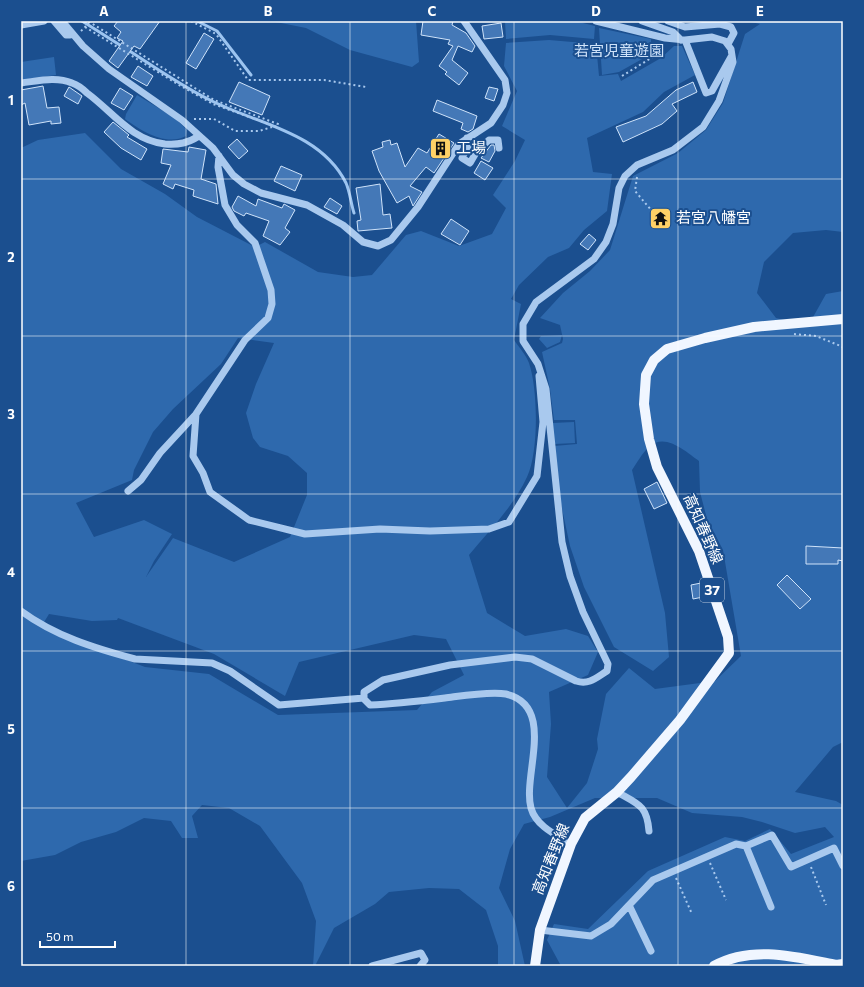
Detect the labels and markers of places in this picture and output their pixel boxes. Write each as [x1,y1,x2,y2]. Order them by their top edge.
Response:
building icon: 工場 [427,135,453,161]
place label: 工場 [456,138,486,156]
temple icon: 若宮八幡宮 [648,205,674,231]
place label: 若宮八幡宮 [676,208,751,226]

